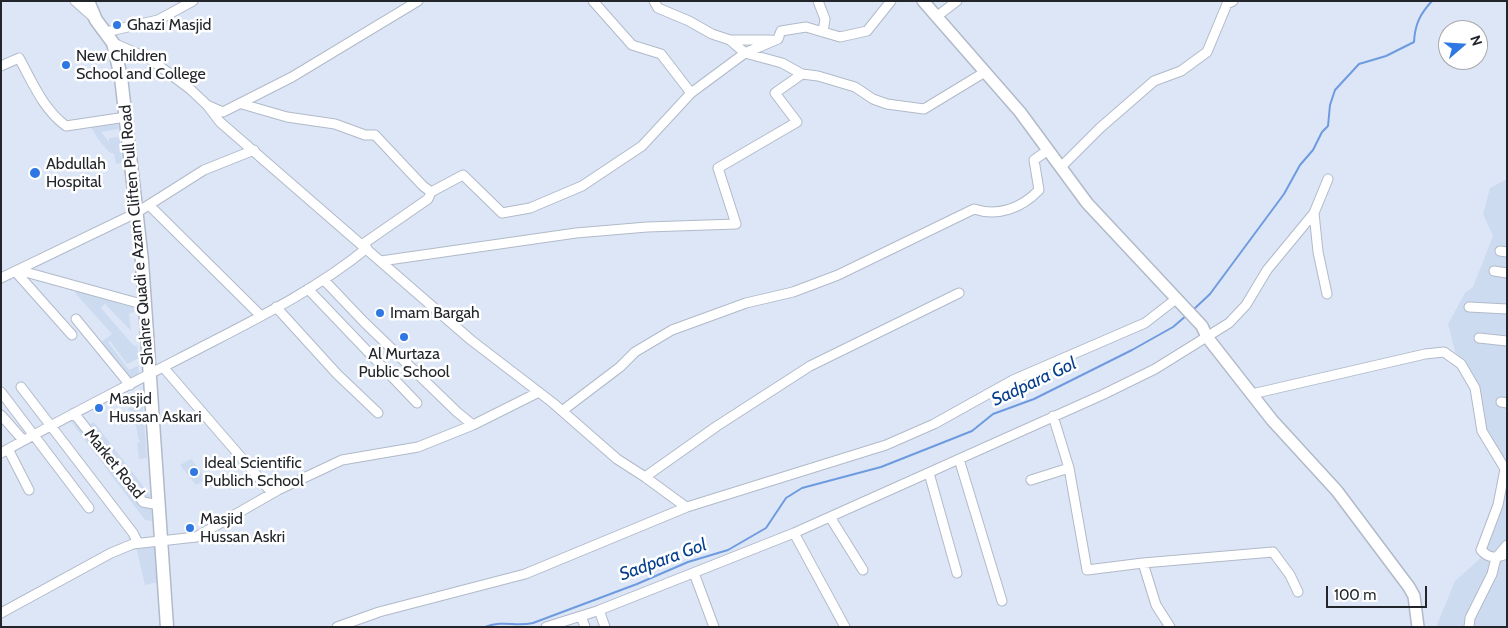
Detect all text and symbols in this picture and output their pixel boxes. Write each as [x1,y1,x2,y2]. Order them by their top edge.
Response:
place label: Ghazi Masjid [127,15,211,35]
marker: Ghazi Masjid [111,19,123,31]
north arrow [1438,20,1488,70]
text: N [1466,33,1486,48]
place label: New Children School and College [76,46,206,84]
marker: New Children School and College [60,59,72,71]
street label: Shahre Quadi e Azam Cliften Pull Road [116,104,158,366]
place label: Abdullah Hospital [46,154,106,192]
marker: Abdullah Hospital [28,166,42,180]
place label: Imam Bargah [390,303,480,323]
marker: Imam Bargah [374,307,386,319]
marker: Al Murtaza Public School [398,331,410,343]
place label: Al Murtaza Public School [358,344,450,382]
water label: Sadpara Gol [988,353,1080,411]
place label: Masjid Hussan Askari [109,389,202,427]
marker: Masjid Hussan Askari [93,402,105,414]
street label: Market Road [80,425,148,503]
place label: Ideal Scientific Publich School [204,453,304,491]
marker: Ideal Scientific Publich School [188,466,200,478]
place label: Masjid Hussan Askri [200,509,285,547]
marker: Masjid Hussan Askri [184,522,196,534]
water label: Sadpara Gol [616,534,710,586]
scale bar [1328,576,1429,608]
text: 100 m [1334,586,1376,604]

